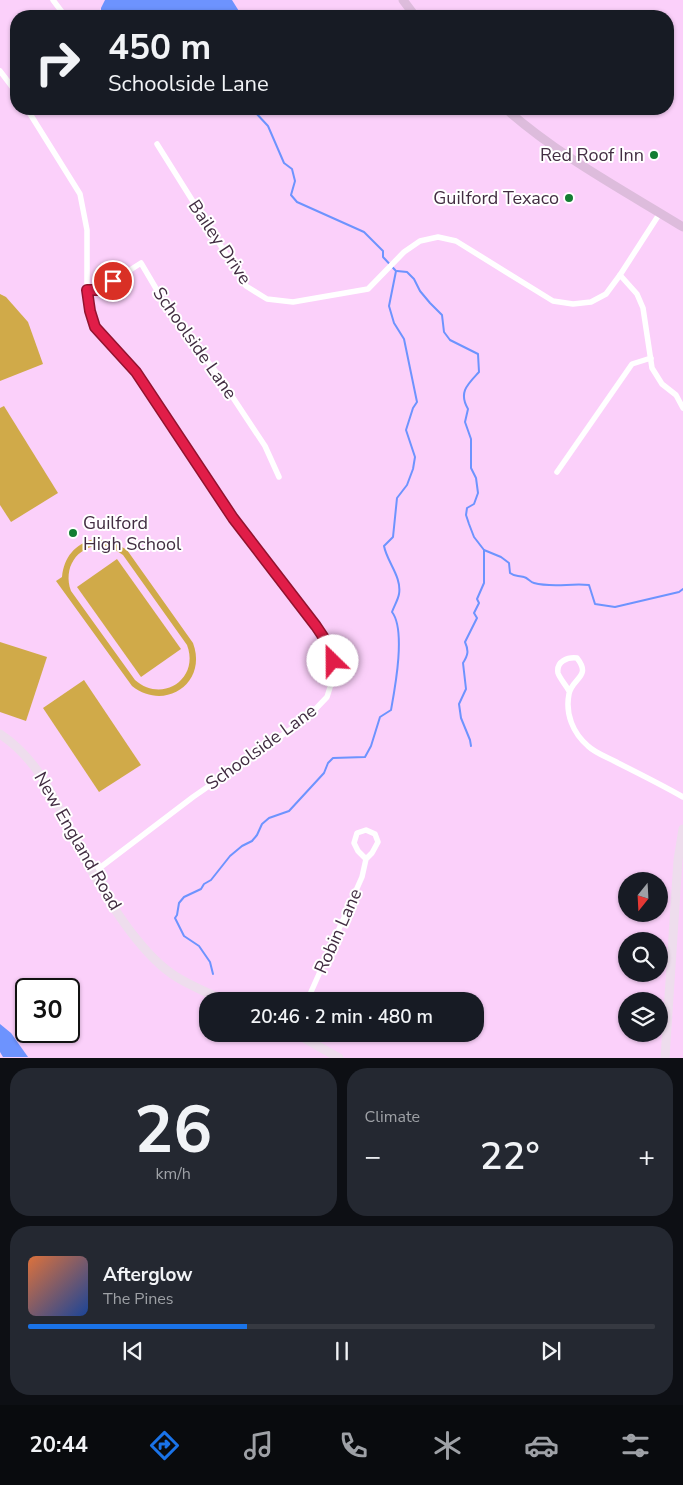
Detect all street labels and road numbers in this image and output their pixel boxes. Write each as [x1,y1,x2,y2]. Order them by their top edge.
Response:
street label: Bailey Drive [183,195,257,289]
street label: Schoolside Lane [147,282,243,404]
street label: Schoolside Lane [201,699,321,795]
street label: New England Road [29,767,127,915]
street label: Robin Lane [309,885,367,977]

